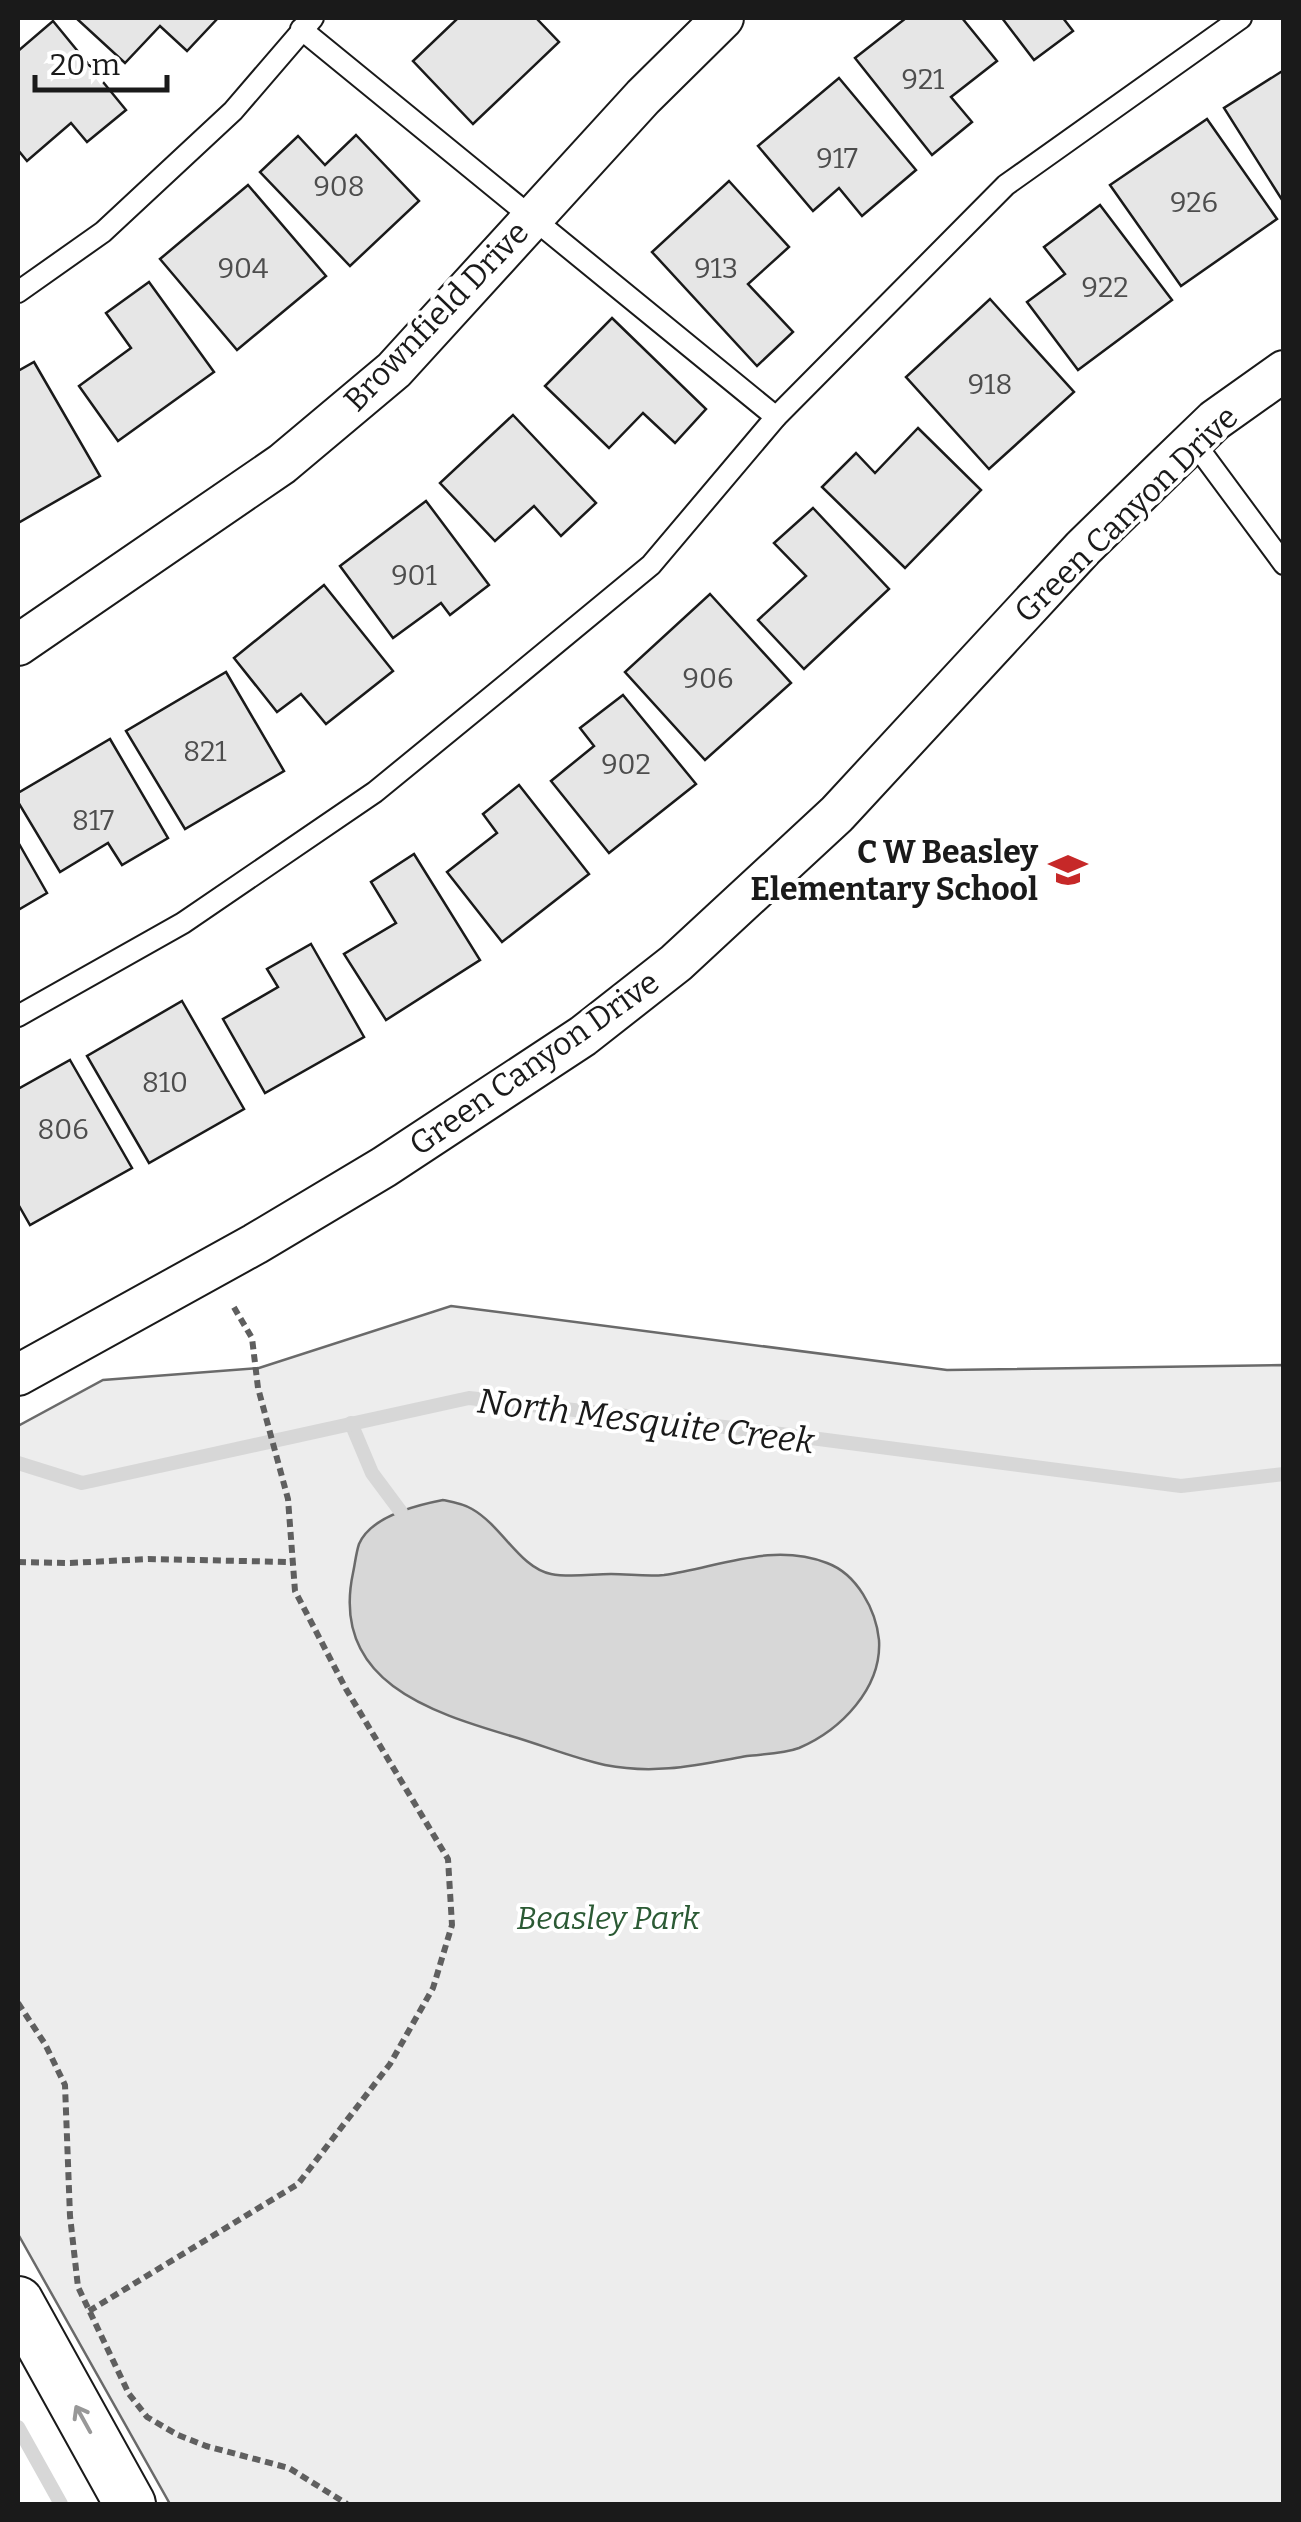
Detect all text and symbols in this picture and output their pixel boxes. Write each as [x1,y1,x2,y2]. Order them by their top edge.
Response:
scale bar [35,30,168,92]
text: 20 m [50,47,121,83]
house number: 921 [901,63,945,96]
house number: 917 [816,142,858,175]
house number: 908 [313,170,365,203]
house number: 926 [1170,186,1218,219]
street label: Brownfield Drive [336,213,536,419]
house number: 904 [218,252,268,285]
house number: 913 [694,252,738,285]
house number: 922 [1082,271,1128,304]
house number: 918 [968,368,1012,401]
street label: Green Canyon Drive [1006,398,1246,630]
house number: 901 [391,559,437,592]
house number: 906 [683,662,733,695]
house number: 821 [183,735,227,768]
house number: 902 [601,748,651,781]
house number: 817 [72,804,114,837]
place label: C W Beasley Elementary School [751,833,1038,908]
school or university icon: C W Beasley Elementary School [1047,849,1089,891]
street label: Green Canyon Drive [402,963,666,1163]
house number: 810 [142,1066,188,1099]
house number: 806 [37,1113,89,1146]
water label: North Mesquite Creek [475,1379,818,1463]
park label: Beasley Park [516,1899,700,1937]
one-way arrow [72,2405,92,2435]

